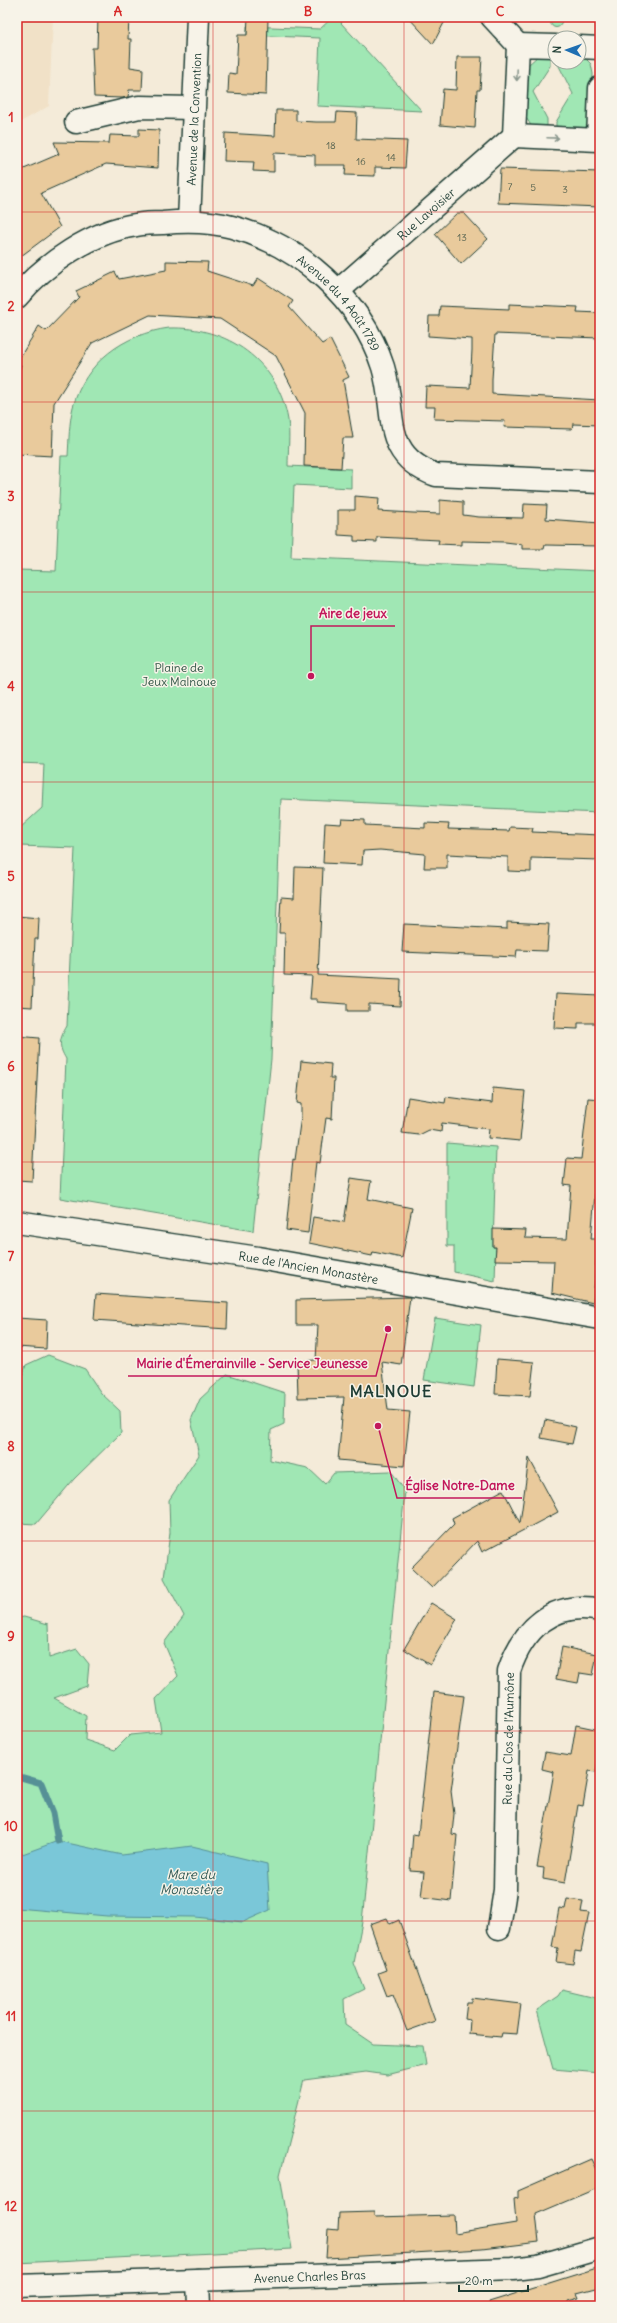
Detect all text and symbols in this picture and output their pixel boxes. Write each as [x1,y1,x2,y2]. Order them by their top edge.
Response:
text: A [114,3,123,20]
text: B [304,3,313,20]
text: C [496,3,505,20]
north arrow [547,30,587,70]
text: N [550,46,564,54]
street label: Avenue de la Convention [183,52,204,186]
one-way arrow [513,68,520,81]
text: 1 [8,109,14,126]
one-way arrow [546,134,559,142]
house number: 18 [326,139,336,152]
house number: 14 [386,151,396,164]
house number: 16 [356,155,366,168]
house number: 7 [508,180,513,193]
house number: 5 [530,181,536,194]
house number: 3 [562,183,568,196]
street label: Rue Lavoisier [394,184,458,243]
house number: 13 [457,231,467,244]
street label: Avenue du 4 Août 1789 [294,251,383,353]
text: 2 [7,298,15,315]
text: 3 [7,488,15,505]
callout: Aire de jeux [311,601,395,626]
text: Aire de jeux [319,605,388,622]
park label: Plaine de Jeux Malnoue [142,660,216,689]
text: 4 [7,678,15,695]
text: 5 [7,868,15,885]
text: 6 [7,1058,15,1075]
text: 7 [8,1248,15,1265]
street label: Rue de l'Ancien Monastère [238,1248,380,1286]
callout: Mairie d'Émerainville - Service Jeunesse [128,1351,376,1376]
text: Mairie d'Émerainville - Service Jeunesse [136,1354,368,1372]
district label: MALNOUE [350,1381,432,1401]
text: 8 [7,1438,15,1455]
callout: Église Notre-Dame [397,1473,522,1498]
text: Église Notre-Dame [405,1476,515,1494]
text: 9 [7,1628,15,1645]
street label: Rue du Clos de l'Aumône [499,1672,516,1805]
text: 10 [4,1818,18,1835]
water label: Mare du Monastère [160,1866,223,1898]
text: 11 [6,2008,16,2025]
text: 12 [5,2198,17,2215]
street label: Avenue Charles Bras [254,2267,366,2285]
scale bar [459,2267,528,2293]
text: 20 m [465,2273,493,2288]

